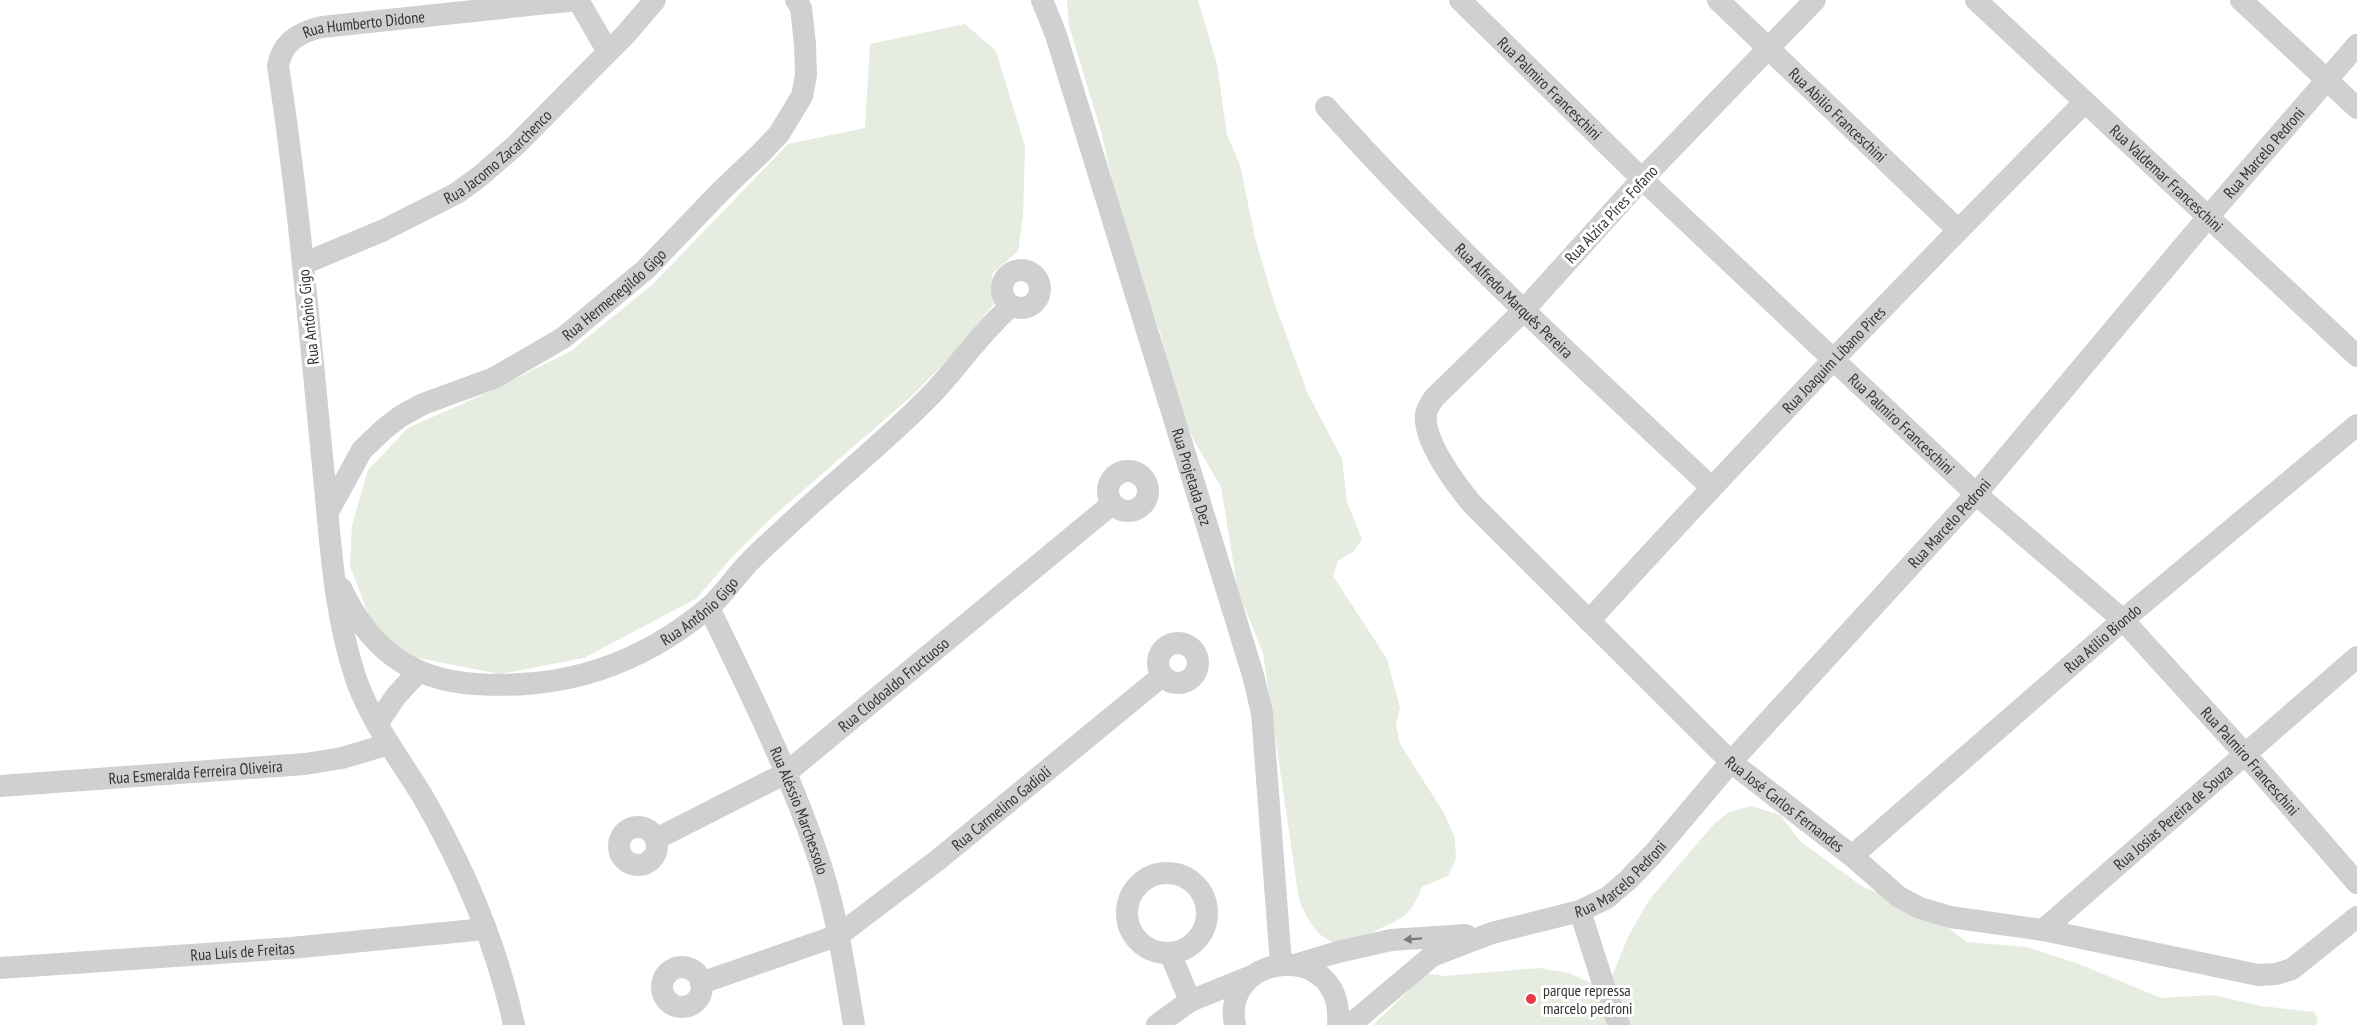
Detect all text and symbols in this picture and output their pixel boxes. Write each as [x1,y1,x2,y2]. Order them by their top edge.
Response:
street label: Rua Humberto Didone [300,6,426,42]
street label: Rua Palmiro Franceschini [1493,33,1606,144]
street label: Rua Abilio Franceschini [1785,63,1891,166]
street label: Rua Marcelo Pedroni [2219,103,2309,202]
street label: Rua Jacomo Zacarchenco [440,105,556,208]
street label: Rua Valdemar Franceschini [2106,120,2228,236]
street label: Rua Alzira Píres Fofano [1560,161,1662,267]
street label: Rua Alfredo Marquês Pereira [1451,239,1577,362]
street label: Rua Hermenegildo Gigo [558,244,670,345]
street label: Rua Antônio Gigo [293,268,323,366]
street label: Rua Joaquim Líbano Pires [1778,302,1889,417]
street label: Rua Palmiro Franceschini [1844,369,1959,479]
street label: Rua Projetada Dez [1168,426,1216,528]
street label: Rua Marcelo Pedroni [1904,474,1995,572]
street label: Rua Antônio Gigo [657,573,742,650]
street label: Rua Atílio Biondo [2060,599,2145,677]
street label: Rua Clodoaldo Fructuoso [834,633,953,736]
street label: Rua Palmiro Franceschini [2197,702,2304,820]
street label: Rua Aléssio Marchessolo [766,743,833,877]
street label: Rua José Carlos Fernandes [1721,752,1848,856]
street label: Rua Esmeralda Ferreira Oliveira [108,756,283,788]
street label: Rua Josias Pereira de Souza [2109,760,2236,874]
street label: Rua Carmelino Gadioli [947,761,1055,855]
street label: Rua Marcelo Pedroni [1573,836,1670,922]
one-way arrow [1403,934,1422,944]
street label: Rua Luís de Freitas [190,938,295,965]
place label: parque repressa marcelo pedroni [1543,980,1633,1018]
marker: parque repressa marcelo pedroni [1524,992,1538,1006]

